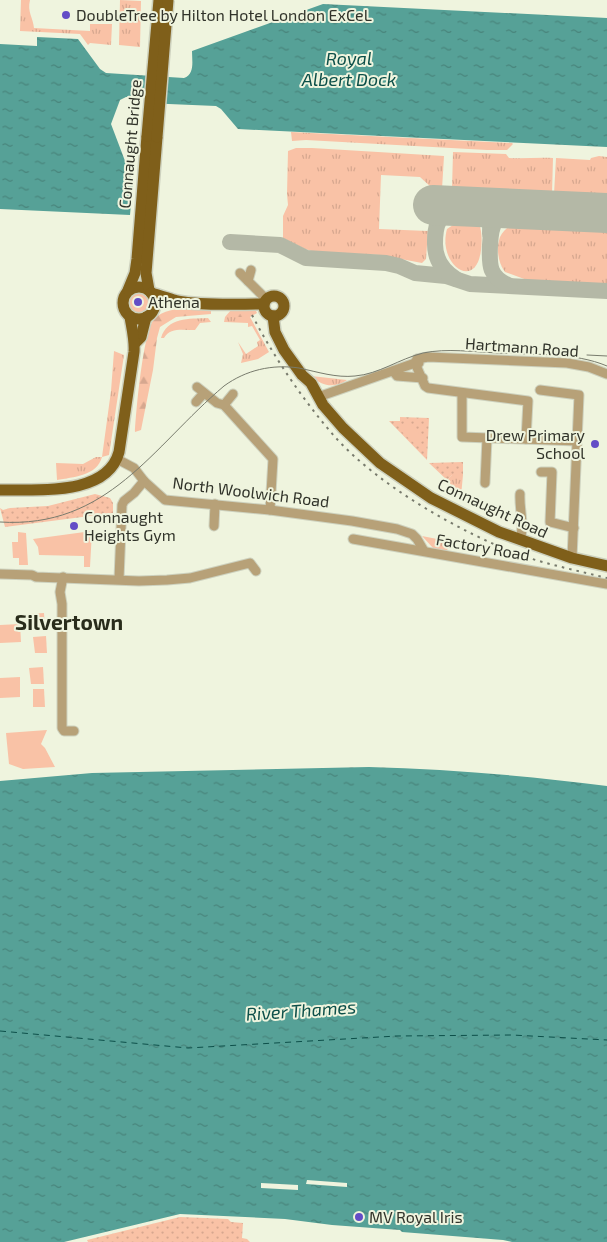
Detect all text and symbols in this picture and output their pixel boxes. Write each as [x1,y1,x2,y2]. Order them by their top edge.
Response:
place label: DoubleTree by Hilton Hotel London ExCeL [76,5,372,24]
marker: DoubleTree by Hilton Hotel London ExCeL [60,9,72,21]
water label: Royal Albert Dock [301,47,396,90]
street label: Connaught Bridge [114,79,145,209]
place label: Athena [148,292,200,311]
marker: Athena [132,296,144,308]
street label: Hartmann Road [465,333,579,360]
place label: Drew Primary School [486,425,586,462]
marker: Drew Primary School [589,438,601,450]
street label: North Woolwich Road [172,472,331,511]
street label: Connaught Road [435,474,551,541]
place label: Connaught Heights Gym [84,507,176,544]
marker: Connaught Heights Gym [68,520,80,532]
street label: Factory Road [435,529,532,564]
district label: Silvertown [15,609,123,634]
water label: River Thames [245,995,357,1025]
place label: MV Royal Iris [369,1207,463,1226]
marker: MV Royal Iris [353,1211,365,1223]

